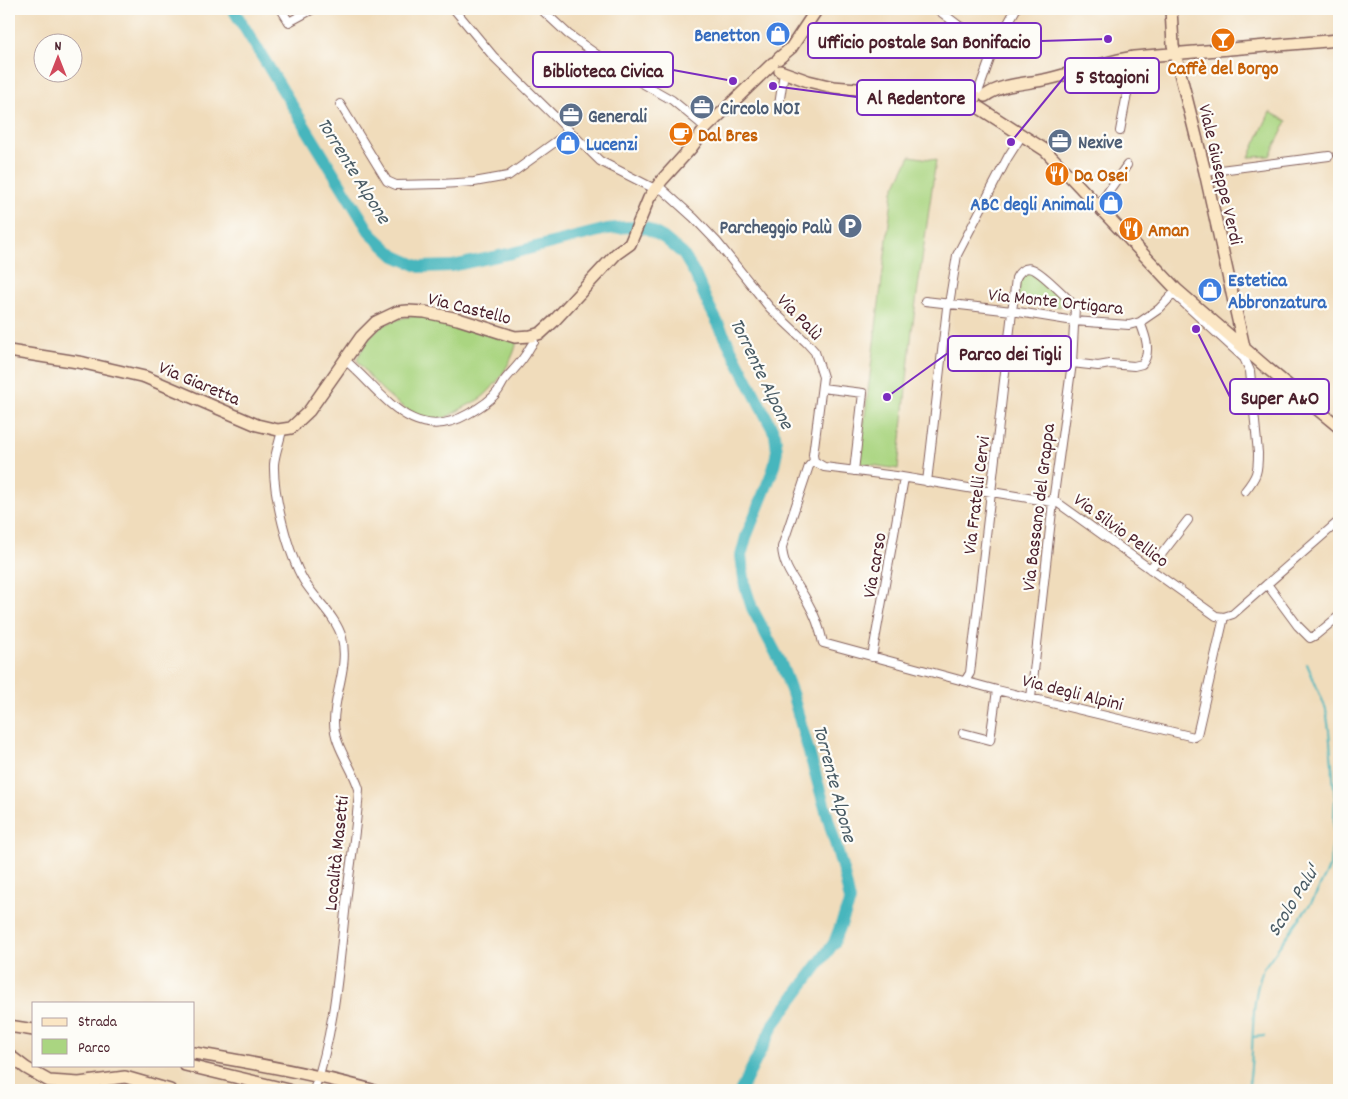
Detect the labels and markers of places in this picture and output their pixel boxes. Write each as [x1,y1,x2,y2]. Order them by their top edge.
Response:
shop icon: Benetton [765,21,791,47]
callout: Ufficio postale San Bonifacio [808,23,1041,58]
place label: Benetton [694,24,760,51]
bar icon: Caffè del Borgo [1210,27,1236,53]
callout: Biblioteca Civica [533,52,673,87]
place label: Caffè del Borgo [1167,57,1279,84]
callout: 5 Stagioni [1065,58,1159,93]
callout: Al Redentore [857,80,975,115]
office icon: Circolo NOI [689,94,715,120]
place label: Circolo NOI [720,97,800,124]
office icon: Generali [558,102,584,128]
place label: Generali [588,105,648,132]
cafe icon: Dal Bres [668,121,694,147]
place label: Dal Bres [698,124,758,151]
office icon: Nexive [1047,128,1073,154]
shop icon: Lucenzi [555,130,581,156]
place label: Nexive [1078,131,1123,158]
place label: Lucenzi [586,133,638,160]
restaurant icon: Da Osei [1044,161,1070,187]
place label: Da Osei [1074,164,1128,191]
shop icon: ABC degli Animali [1098,190,1124,216]
place label: ABC degli Animali [970,193,1095,220]
parking icon: Parcheggio Palù [837,213,863,239]
place label: Parcheggio Palù [720,216,832,243]
restaurant icon: Aman [1118,216,1144,242]
place label: Aman [1148,219,1189,246]
place label: Estetica Abbronzatura [1228,269,1327,318]
shop icon: Estetica Abbronzatura [1197,277,1223,303]
callout: Parco dei Tigli [948,336,1071,371]
callout: Super A&O [1230,379,1329,414]

